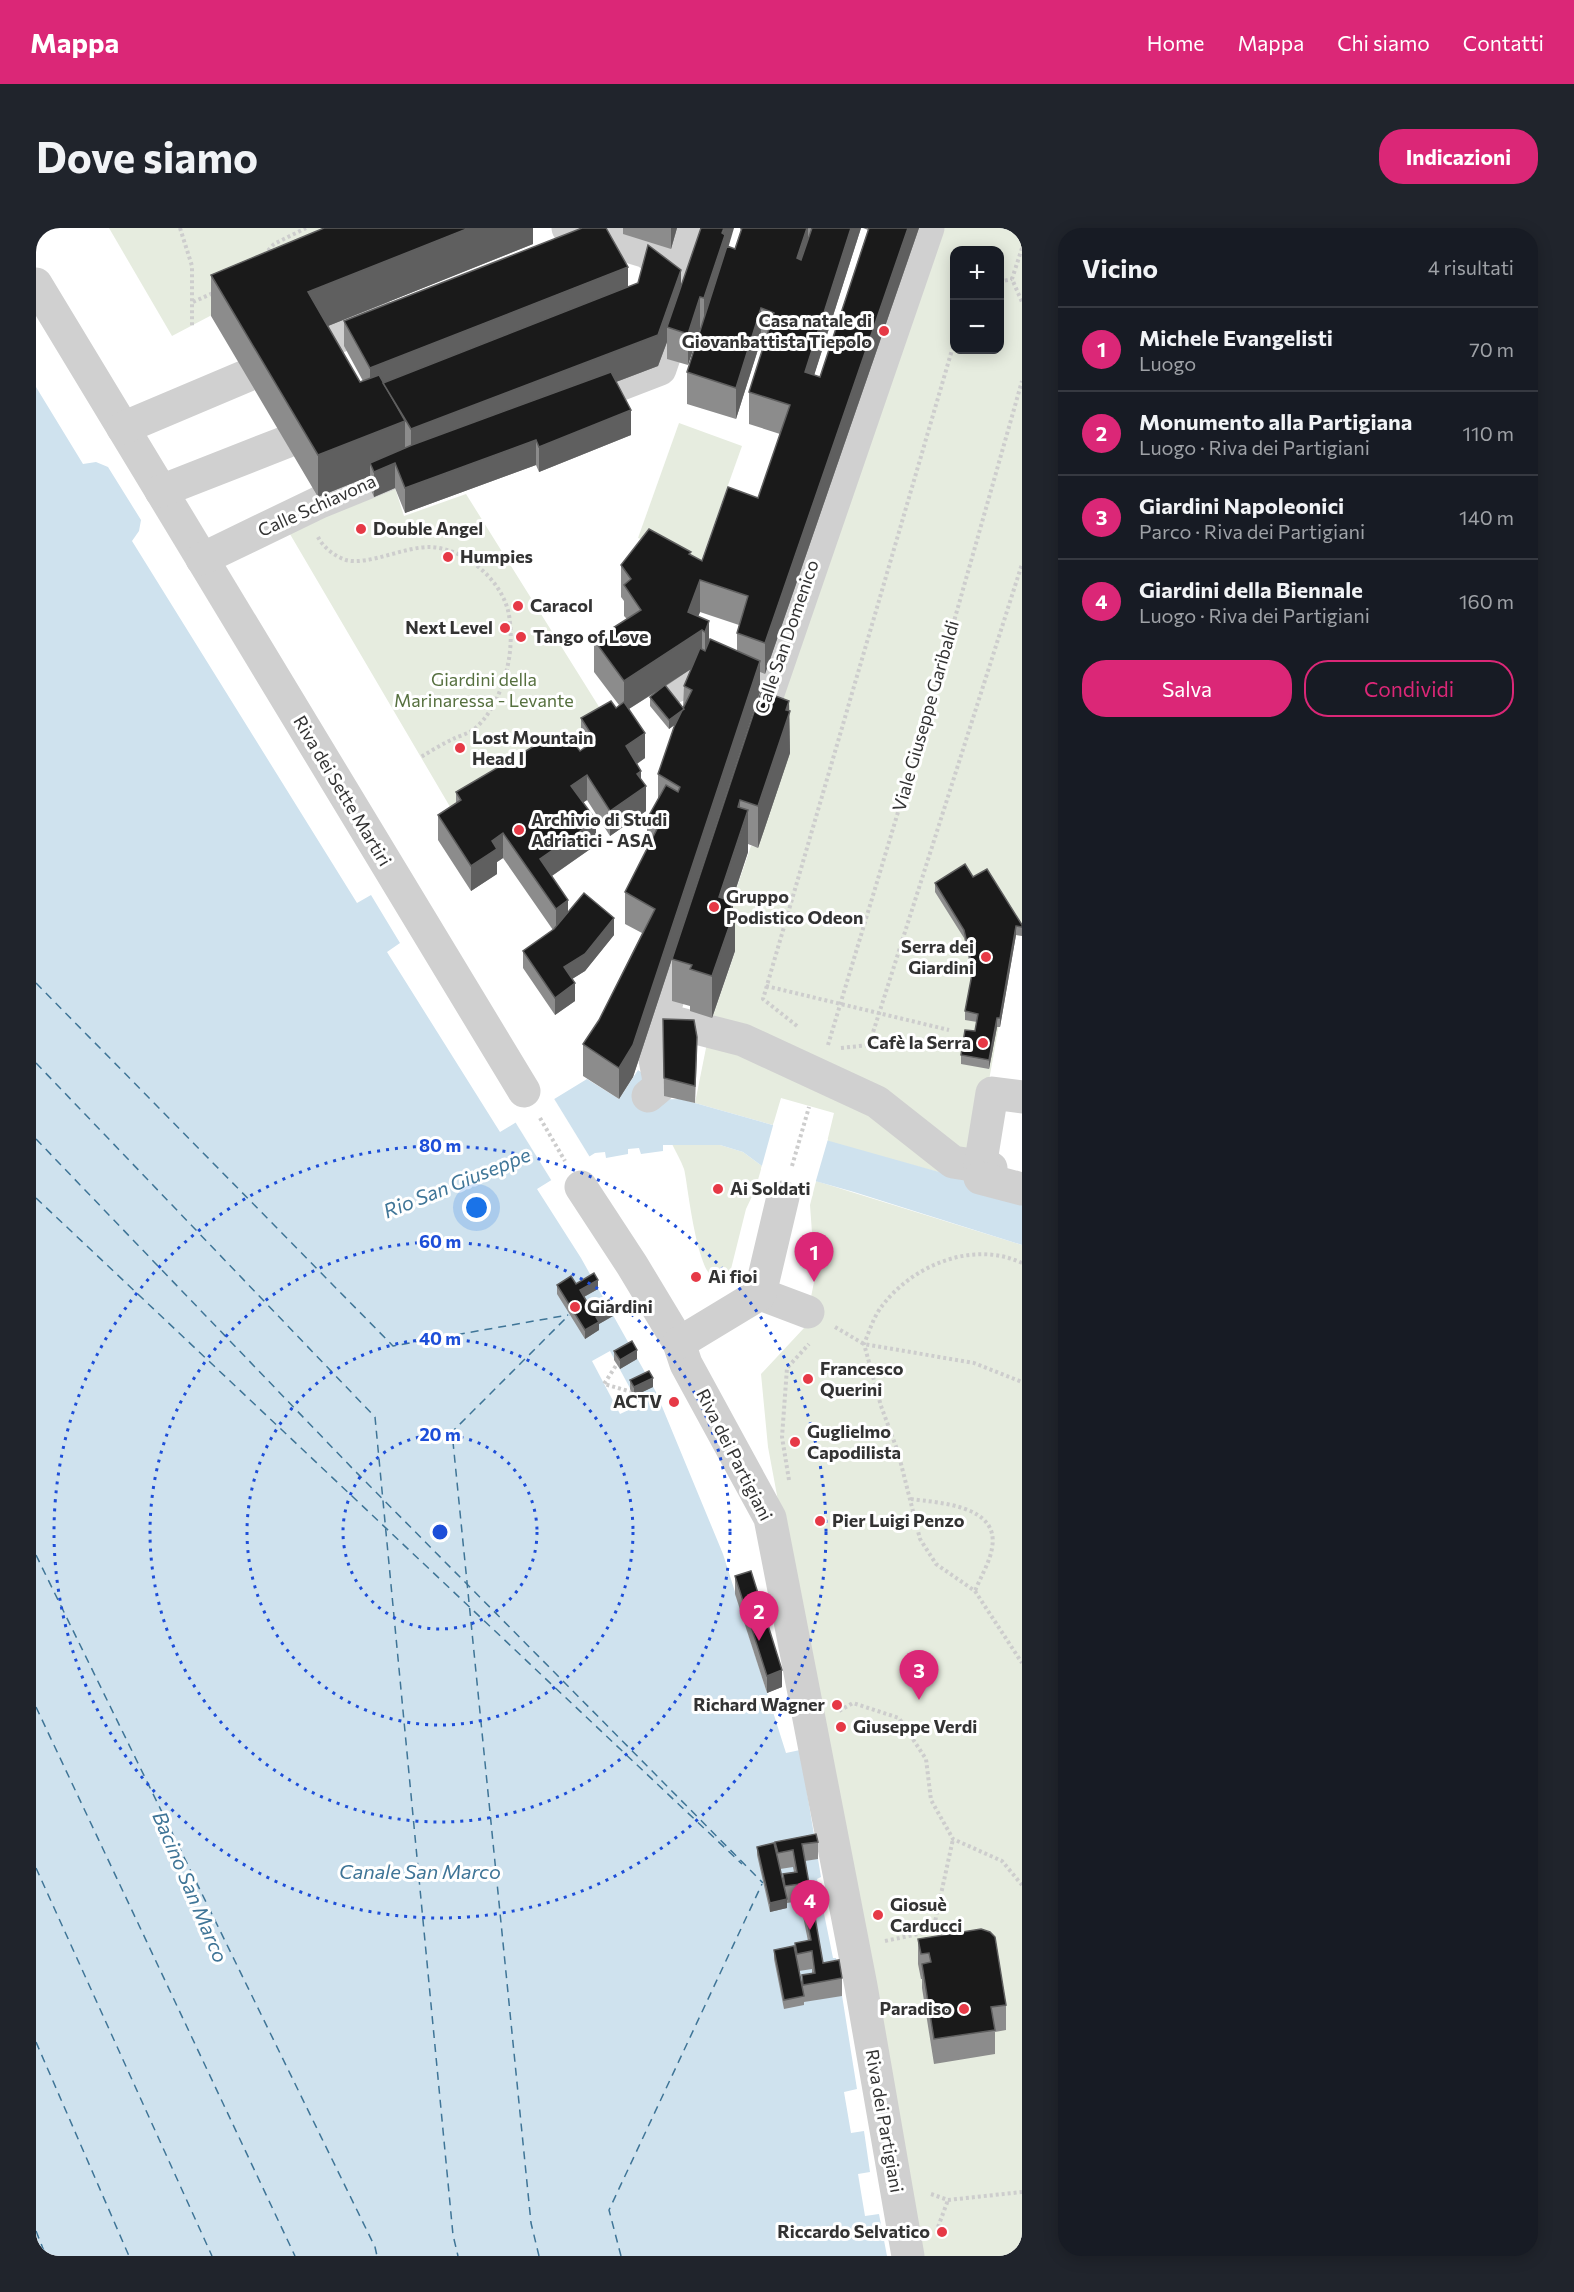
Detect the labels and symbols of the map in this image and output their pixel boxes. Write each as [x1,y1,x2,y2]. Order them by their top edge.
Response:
place label: Casa natale di Giovanbattista Tiepolo [682,309,872,352]
marker: Casa natale di Giovanbattista Tiepolo [877,324,891,338]
street label: Calle Schiavona [254,469,379,541]
place label: Double Angel [373,517,483,539]
marker: Double Angel [354,522,368,536]
place label: Humpies [460,545,533,567]
marker: Humpies [441,550,455,564]
street label: Calle San Domenico [749,557,823,717]
place label: Caracol [530,594,593,616]
marker: Caracol [511,599,525,613]
place label: Next Level [405,616,493,638]
street label: Viale Giuseppe Garibaldi [887,618,963,814]
marker: Next Level [498,621,512,635]
place label: Tango of Love [533,625,648,647]
marker: Tango of Love [514,630,528,644]
park label: Giardini della Marinaressa - Levante [394,668,574,711]
street label: Riva dei Sette Martiri [289,711,396,870]
place label: Lost Mountain Head I [472,726,594,769]
marker: Lost Mountain Head I [453,741,467,755]
place label: Archivio di Studi Adriatici - ASA [531,808,667,851]
marker: Archivio di Studi Adriatici - ASA [512,823,526,837]
place label: Gruppo Podistico Odeon [726,885,863,928]
marker: Gruppo Podistico Odeon [707,900,721,914]
place label: Serra dei Giardini [901,935,974,978]
marker: Serra dei Giardini [979,950,993,964]
place label: Cafè la Serra [867,1031,971,1053]
marker: Cafè la Serra [976,1036,990,1050]
text: 80 m [419,1134,461,1156]
water label: Rio San Giuseppe [379,1141,534,1223]
place label: Ai Soldati [730,1177,811,1199]
marker: Ai Soldati [711,1182,725,1196]
your location [462,1193,491,1222]
text: 60 m [419,1230,461,1252]
pin: 1 [794,1232,834,1282]
place label: Ai fioi [708,1265,758,1287]
marker: Ai fioi [689,1270,703,1284]
place label: Giardini [587,1295,653,1317]
marker: Giardini [568,1300,582,1314]
text: 40 m [419,1327,461,1349]
place label: Francesco Querini [820,1357,904,1400]
marker: Francesco Querini [801,1372,815,1386]
street label: Riva dei Partigiani [692,1385,778,1524]
place label: ACTV [613,1390,662,1412]
marker: ACTV [667,1395,681,1409]
place label: Guglielmo Capodilista [807,1420,901,1463]
text: 20 m [419,1423,461,1445]
marker: Guglielmo Capodilista [788,1435,802,1449]
place label: Pier Luigi Penzo [832,1509,965,1531]
marker: Pier Luigi Penzo [813,1514,827,1528]
centre of rings [430,1522,450,1542]
pin: 2 [740,1592,778,1641]
pin: 3 [900,1650,938,1700]
place label: Richard Wagner [693,1693,826,1715]
marker: Richard Wagner [830,1698,844,1712]
place label: Giuseppe Verdi [853,1715,977,1737]
marker: Giuseppe Verdi [834,1720,848,1734]
water label: Bacino San Marco [148,1807,234,1966]
water label: Canale San Marco [339,1859,501,1883]
pin: 4 [790,1880,830,1930]
place label: Giosuè Carducci [890,1893,962,1936]
marker: Giosuè Carducci [871,1908,885,1922]
place label: Paradiso [879,1997,952,2019]
marker: Paradiso [957,2002,971,2016]
street label: Riva dei Partigiani [862,2047,908,2194]
place label: Riccardo Selvatico [777,2220,930,2242]
marker: Riccardo Selvatico [935,2225,949,2239]

